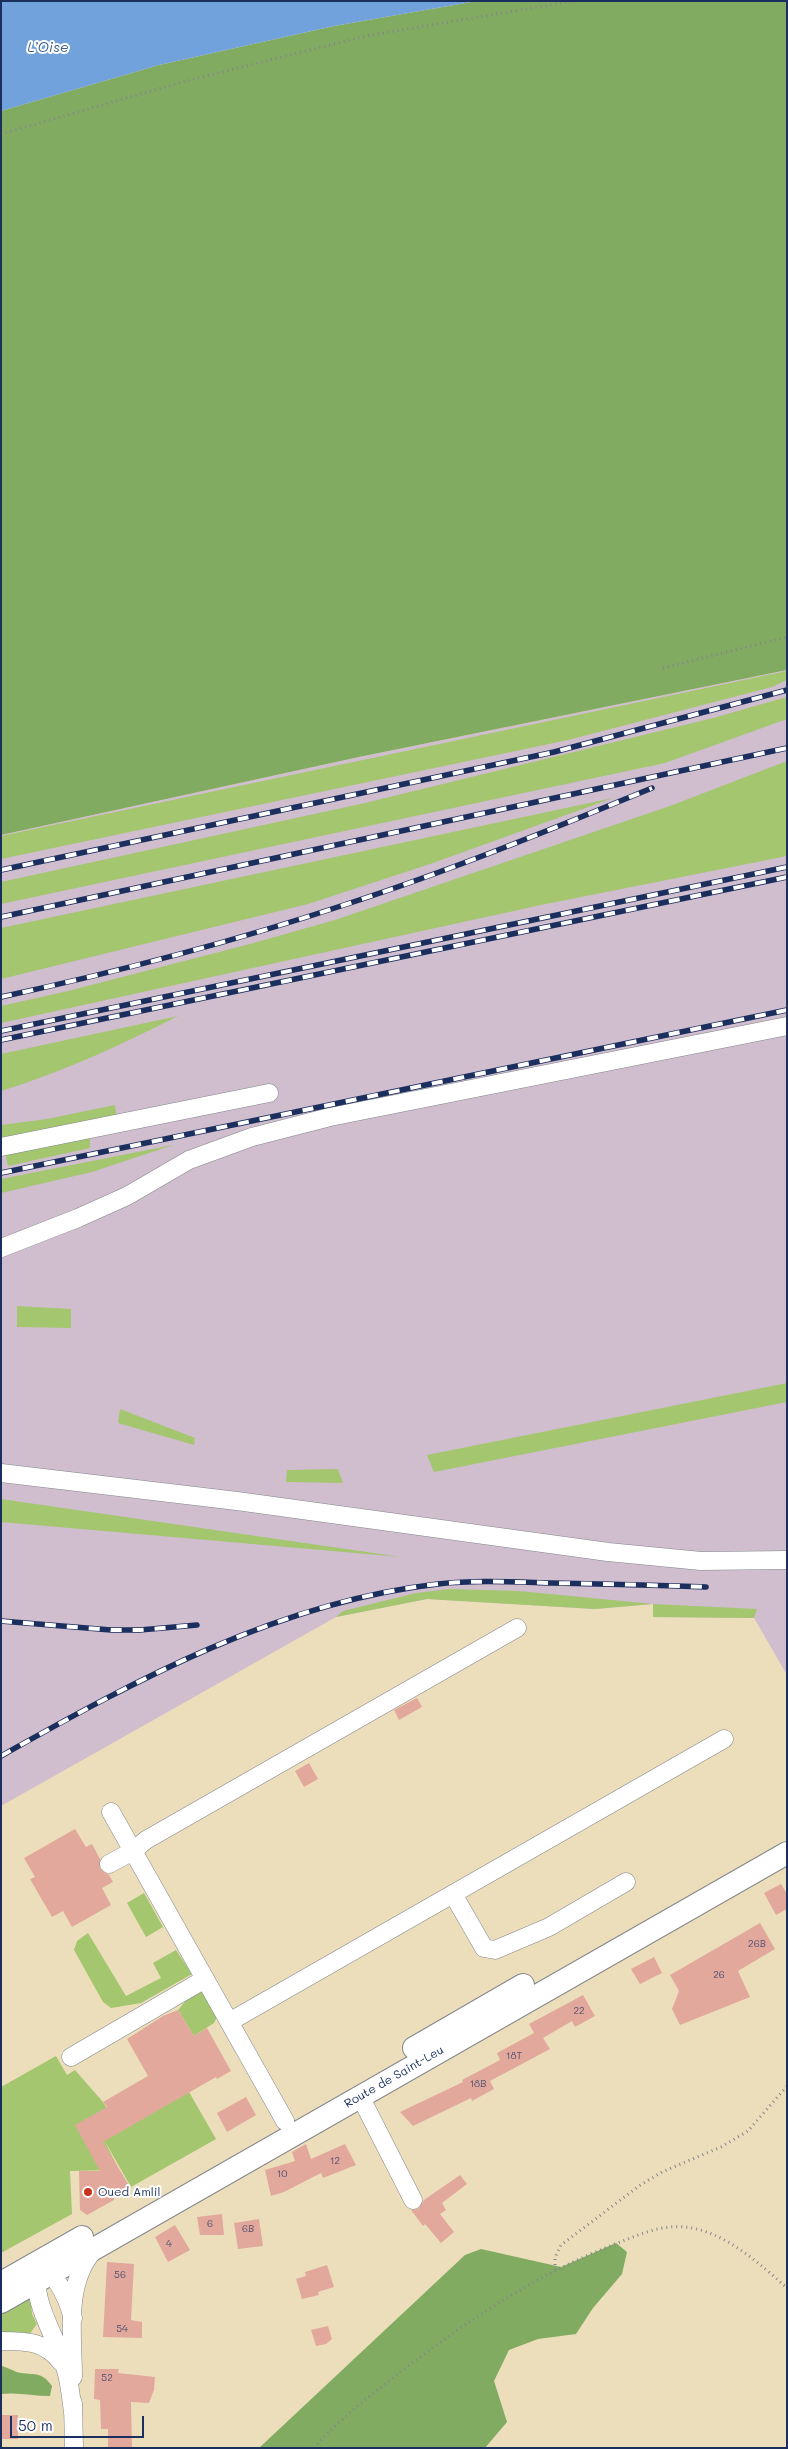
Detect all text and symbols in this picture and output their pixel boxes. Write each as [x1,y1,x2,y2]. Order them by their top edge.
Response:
water label: L’Oise [27,40,69,56]
house number: 26B [748,1938,766,1950]
house number: 26 [713,1969,725,1981]
house number: 22 [573,2005,585,2017]
street label: Route de Saint-Leu [342,2043,446,2111]
house number: 18T [506,2050,522,2062]
house number: 18B [470,2078,486,2090]
house number: 12 [330,2155,340,2167]
house number: 10 [277,2168,287,2180]
place label: Oued Amlil [98,2185,161,2199]
marker: Oued Amlil [82,2186,94,2198]
house number: 6 [207,2218,213,2230]
house number: 6B [242,2223,254,2235]
house number: 4 [166,2238,172,2250]
house number: 56 [114,2269,126,2281]
house number: 54 [116,2323,128,2335]
house number: 52 [101,2372,113,2384]
scale bar [12,2406,146,2438]
text: 50 m [18,2415,53,2435]

